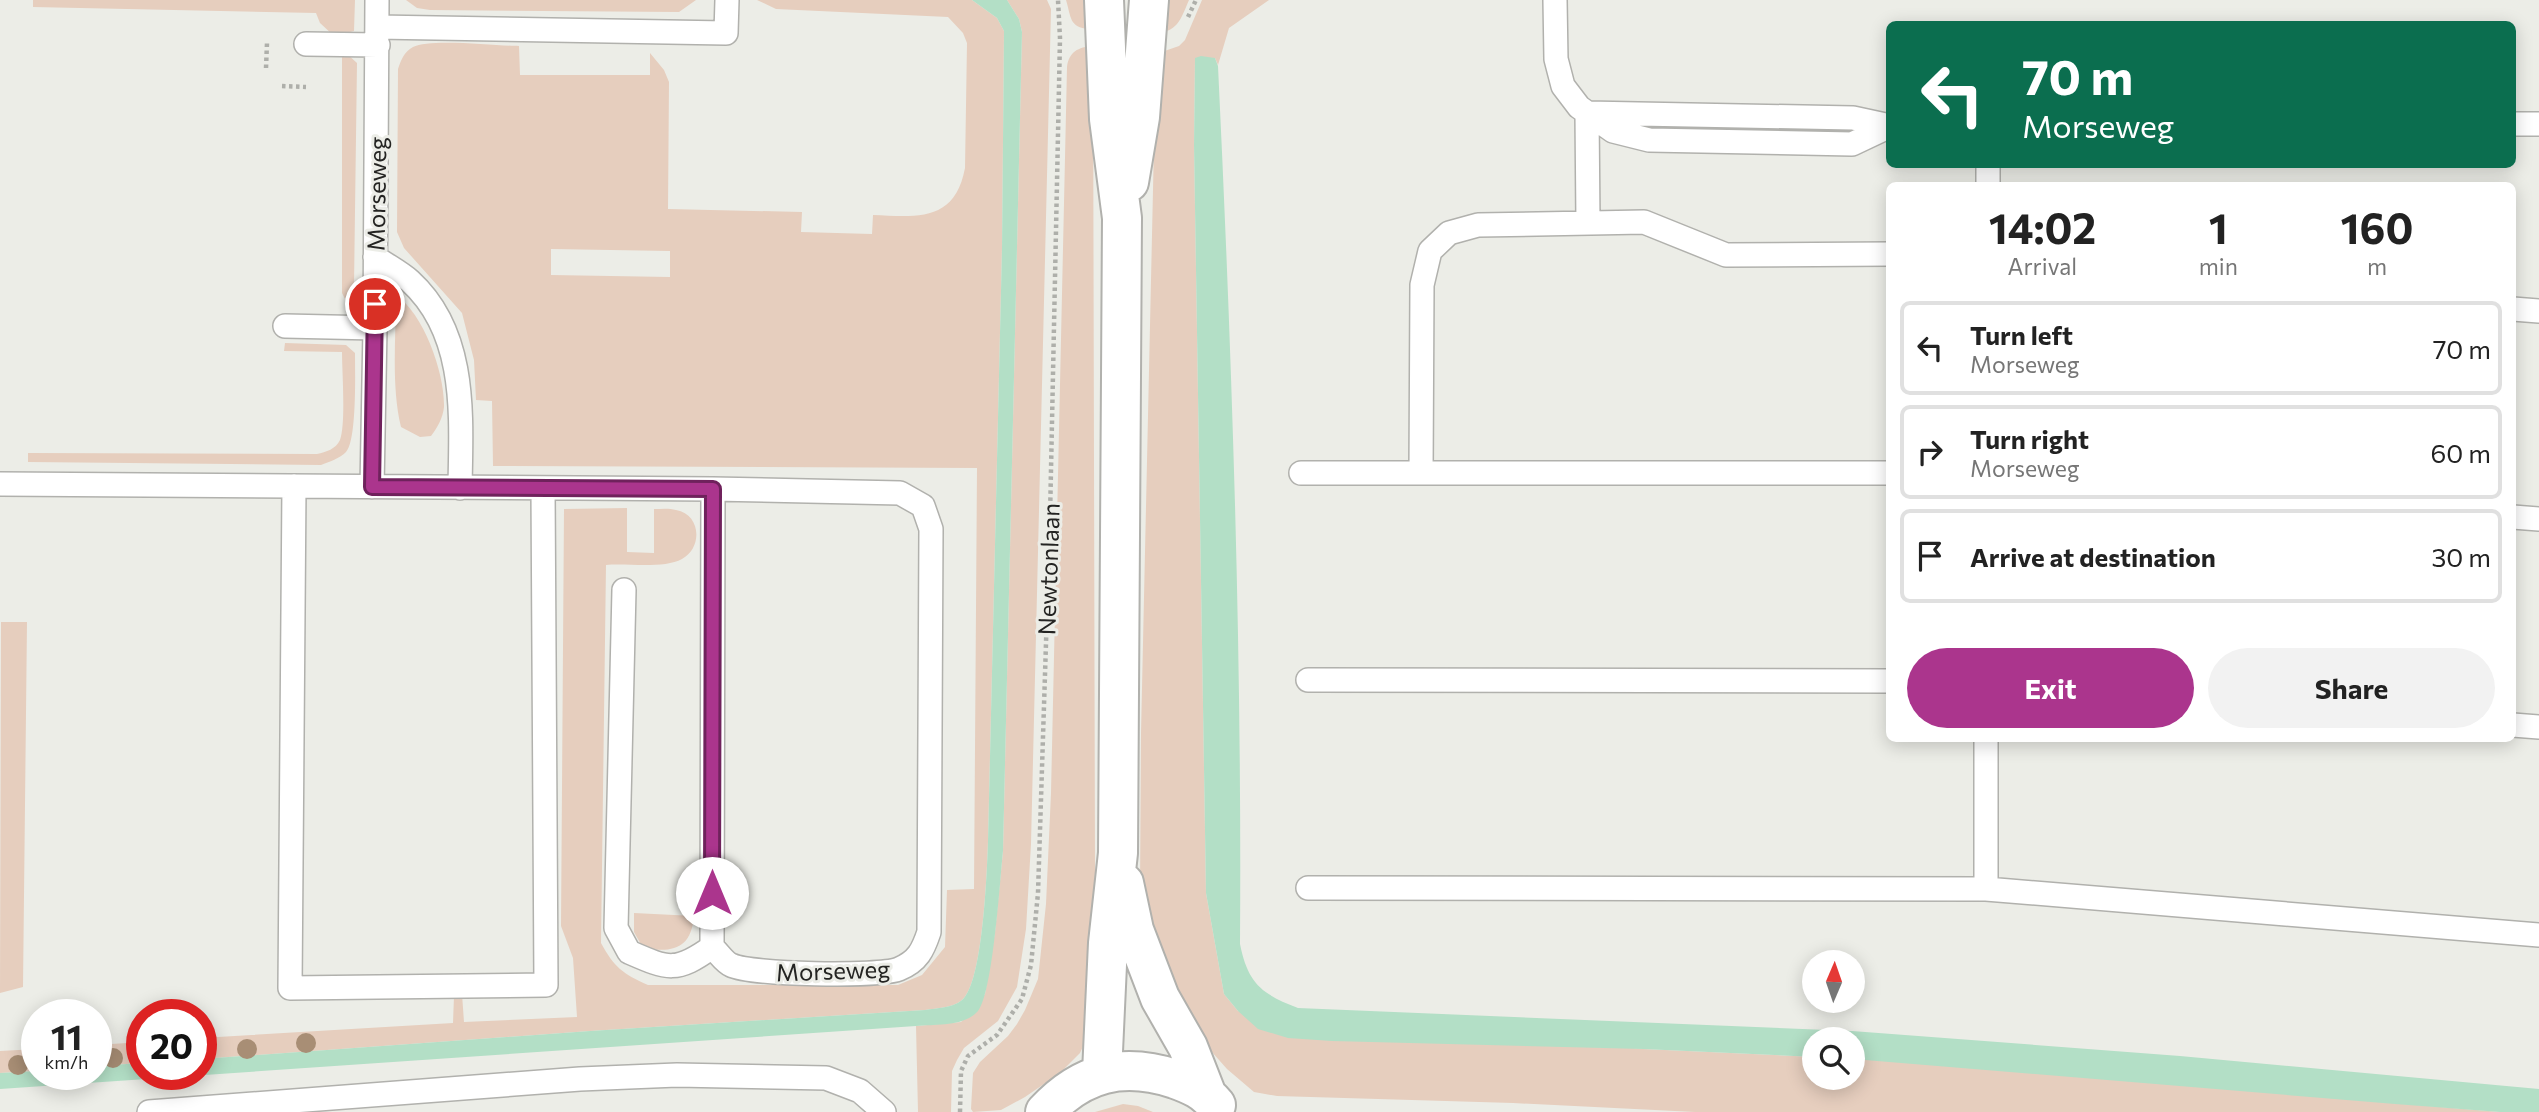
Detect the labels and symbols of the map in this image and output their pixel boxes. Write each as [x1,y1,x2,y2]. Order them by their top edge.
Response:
street label: Morseweg [361,137,391,251]
pin [345,274,405,334]
street label: Newtonlaan [1031,502,1065,636]
position arrow [675,856,749,930]
north arrow [1802,950,1866,1013]
street label: Morseweg [775,954,891,986]
speed limit sign: 20 [126,999,217,1090]

